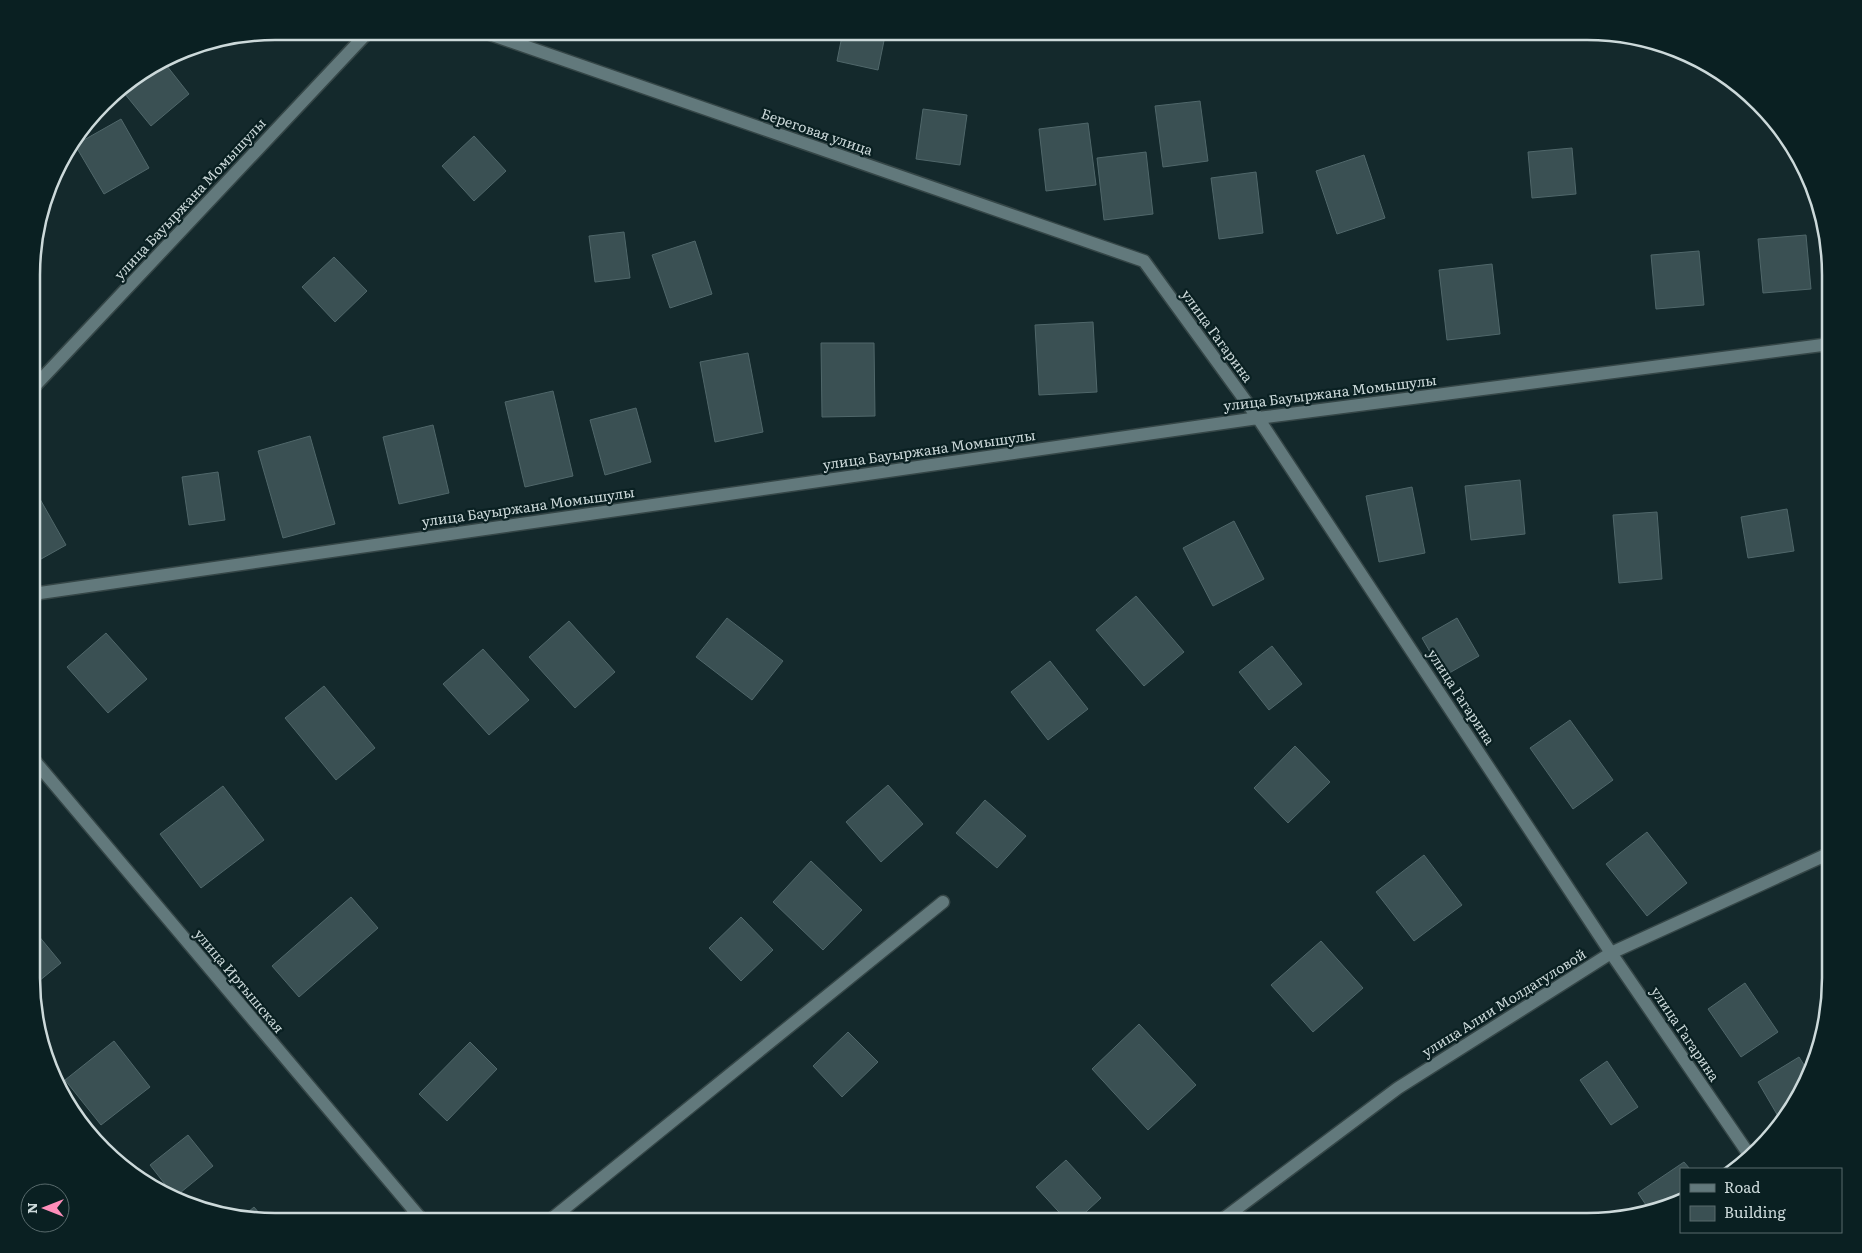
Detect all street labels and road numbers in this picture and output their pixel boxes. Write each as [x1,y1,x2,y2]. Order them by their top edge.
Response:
street label: Береговая улица [759,103,876,160]
street label: улица Бауыржана Момышулы [109,113,270,284]
street label: улица Гагарина [1177,285,1259,386]
street label: улица Бауыржана Момышулы [1222,369,1438,415]
street label: улица Бауыржана Момышулы [821,424,1037,474]
street label: улица Бауыржана Момышулы [420,481,636,531]
street label: улица Гагарина [1423,645,1501,749]
street label: улица Иртышская [190,924,289,1037]
street label: улица Алии Молдагуловой [1417,943,1589,1061]
street label: улица Гагарина [1647,982,1725,1085]

